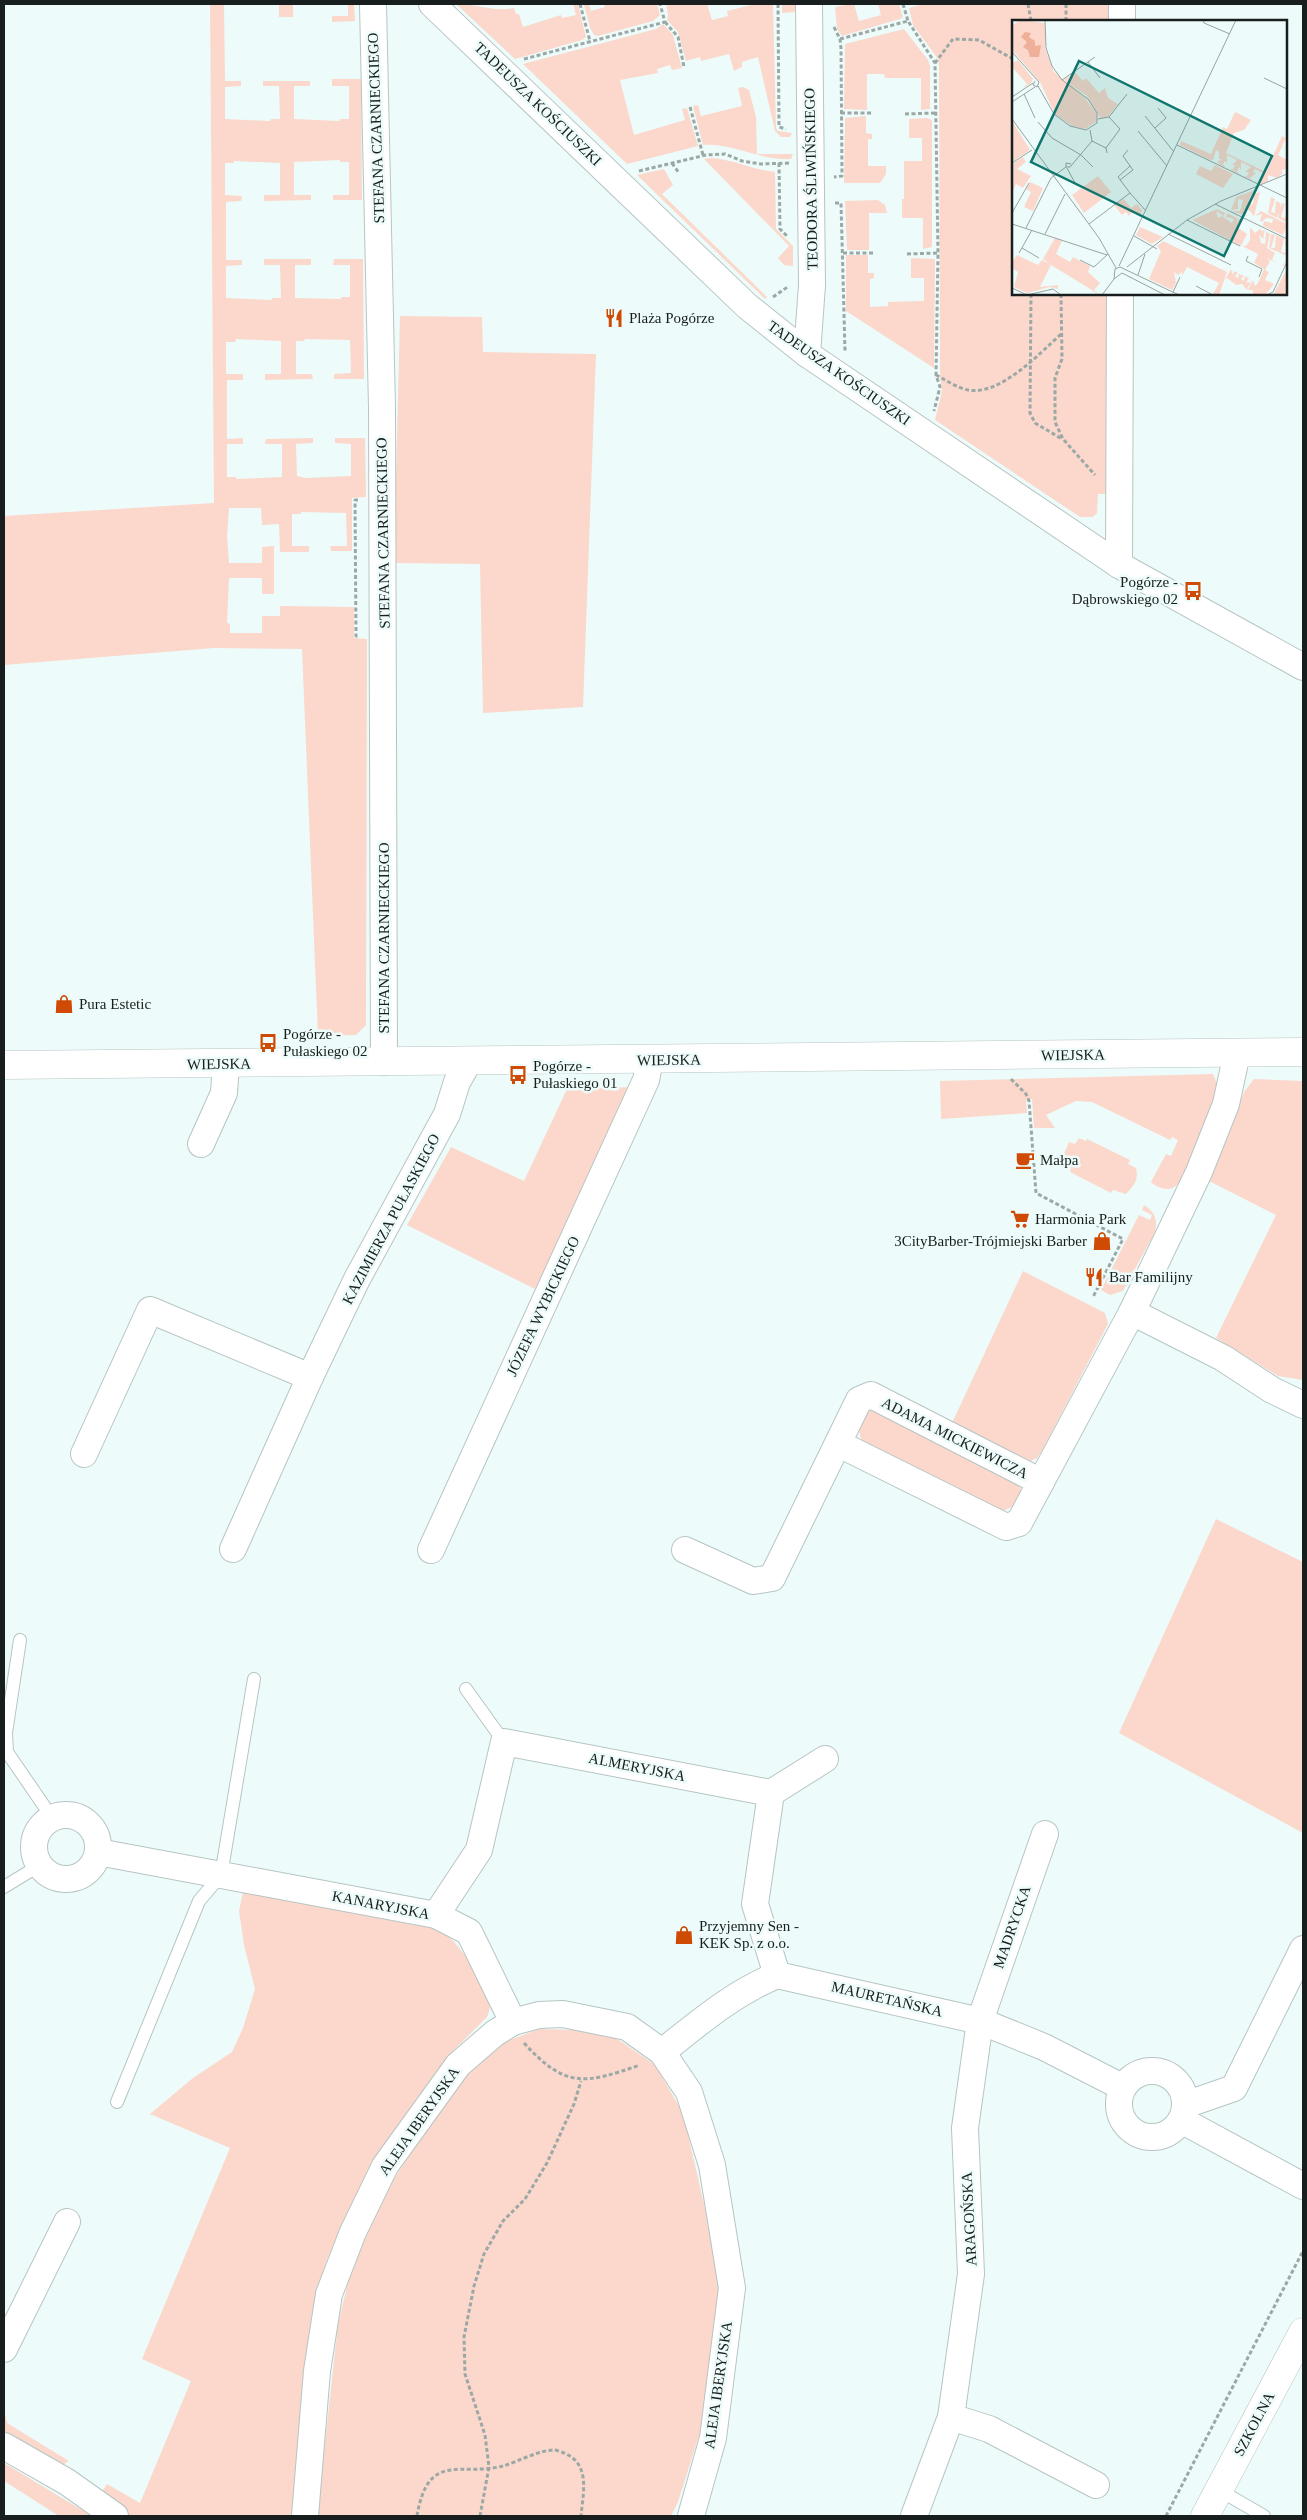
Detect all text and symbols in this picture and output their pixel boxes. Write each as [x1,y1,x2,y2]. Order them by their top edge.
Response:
inset map [1012,20,1287,295]
street label: STEFANA CZARNIECKIEGO [365,32,387,224]
street label: TADEUSZA KOŚCIUSZKI [471,39,605,169]
street label: TEODORA ŚLIWIŃSKIEGO [801,88,821,270]
restaurant icon: Plaża Pogórze [603,307,625,329]
place label: Plaża Pogórze [629,310,715,326]
street label: TADEUSZA KOŚCIUSZKI [765,318,913,428]
street label: STEFANA CZARNIECKIEGO [373,437,393,629]
place label: Pogórze - Dąbrowskiego 02 [1072,574,1178,607]
bus stop icon: Pogórze - Dąbrowskiego 02 [1182,580,1204,602]
street label: STEFANA CZARNIECKIEGO [376,842,392,1033]
shop icon: Pura Estetic [53,993,75,1015]
place label: Pura Estetic [79,996,151,1012]
place label: Pogórze - Pułaskiego 02 [283,1026,368,1059]
bus stop icon: Pogórze - Pułaskiego 02 [257,1032,279,1054]
street label: WIEJSKA [1041,1046,1105,1064]
street label: WIEJSKA [637,1051,701,1069]
street label: WIEJSKA [187,1055,251,1073]
place label: Pogórze - Pułaskiego 01 [533,1058,618,1091]
bus stop icon: Pogórze - Pułaskiego 01 [507,1064,529,1086]
street label: KAZIMIERZA PUŁASKIEGO [339,1131,443,1307]
cafe icon: Małpa [1014,1149,1036,1171]
place label: Małpa [1040,1152,1079,1168]
supermarket icon: Harmonia Park [1009,1208,1031,1230]
place label: Harmonia Park [1035,1211,1127,1227]
shop icon: 3CityBarber-Trójmiejski Barber [1091,1230,1113,1252]
street label: JÓZEFA WYBICKIEGO [504,1233,583,1378]
place label: 3CityBarber-Trójmiejski Barber [894,1233,1087,1249]
restaurant icon: Bar Familijny [1083,1266,1105,1288]
place label: Bar Familijny [1109,1269,1193,1285]
street label: ADAMA MICKIEWICZA [879,1394,1031,1482]
street label: ALMERYJSKA [587,1750,687,1784]
street label: MADRYCKA [990,1883,1034,1971]
street label: KANARYJSKA [331,1888,431,1922]
place label: Przyjemny Sen - KEK Sp. z o.o. [699,1918,799,1951]
shop icon: Przyjemny Sen - KEK Sp. z o.o. [673,1924,695,1946]
street label: MAURETAŃSKA [830,1978,944,2020]
street label: ALEJA IBERYJSKA [376,2064,463,2178]
street label: ARAGOŃSKA [959,2171,979,2266]
street label: ALEJA IBERYJSKA [701,2320,735,2450]
street label: SZKOLNA [1231,2389,1278,2459]

